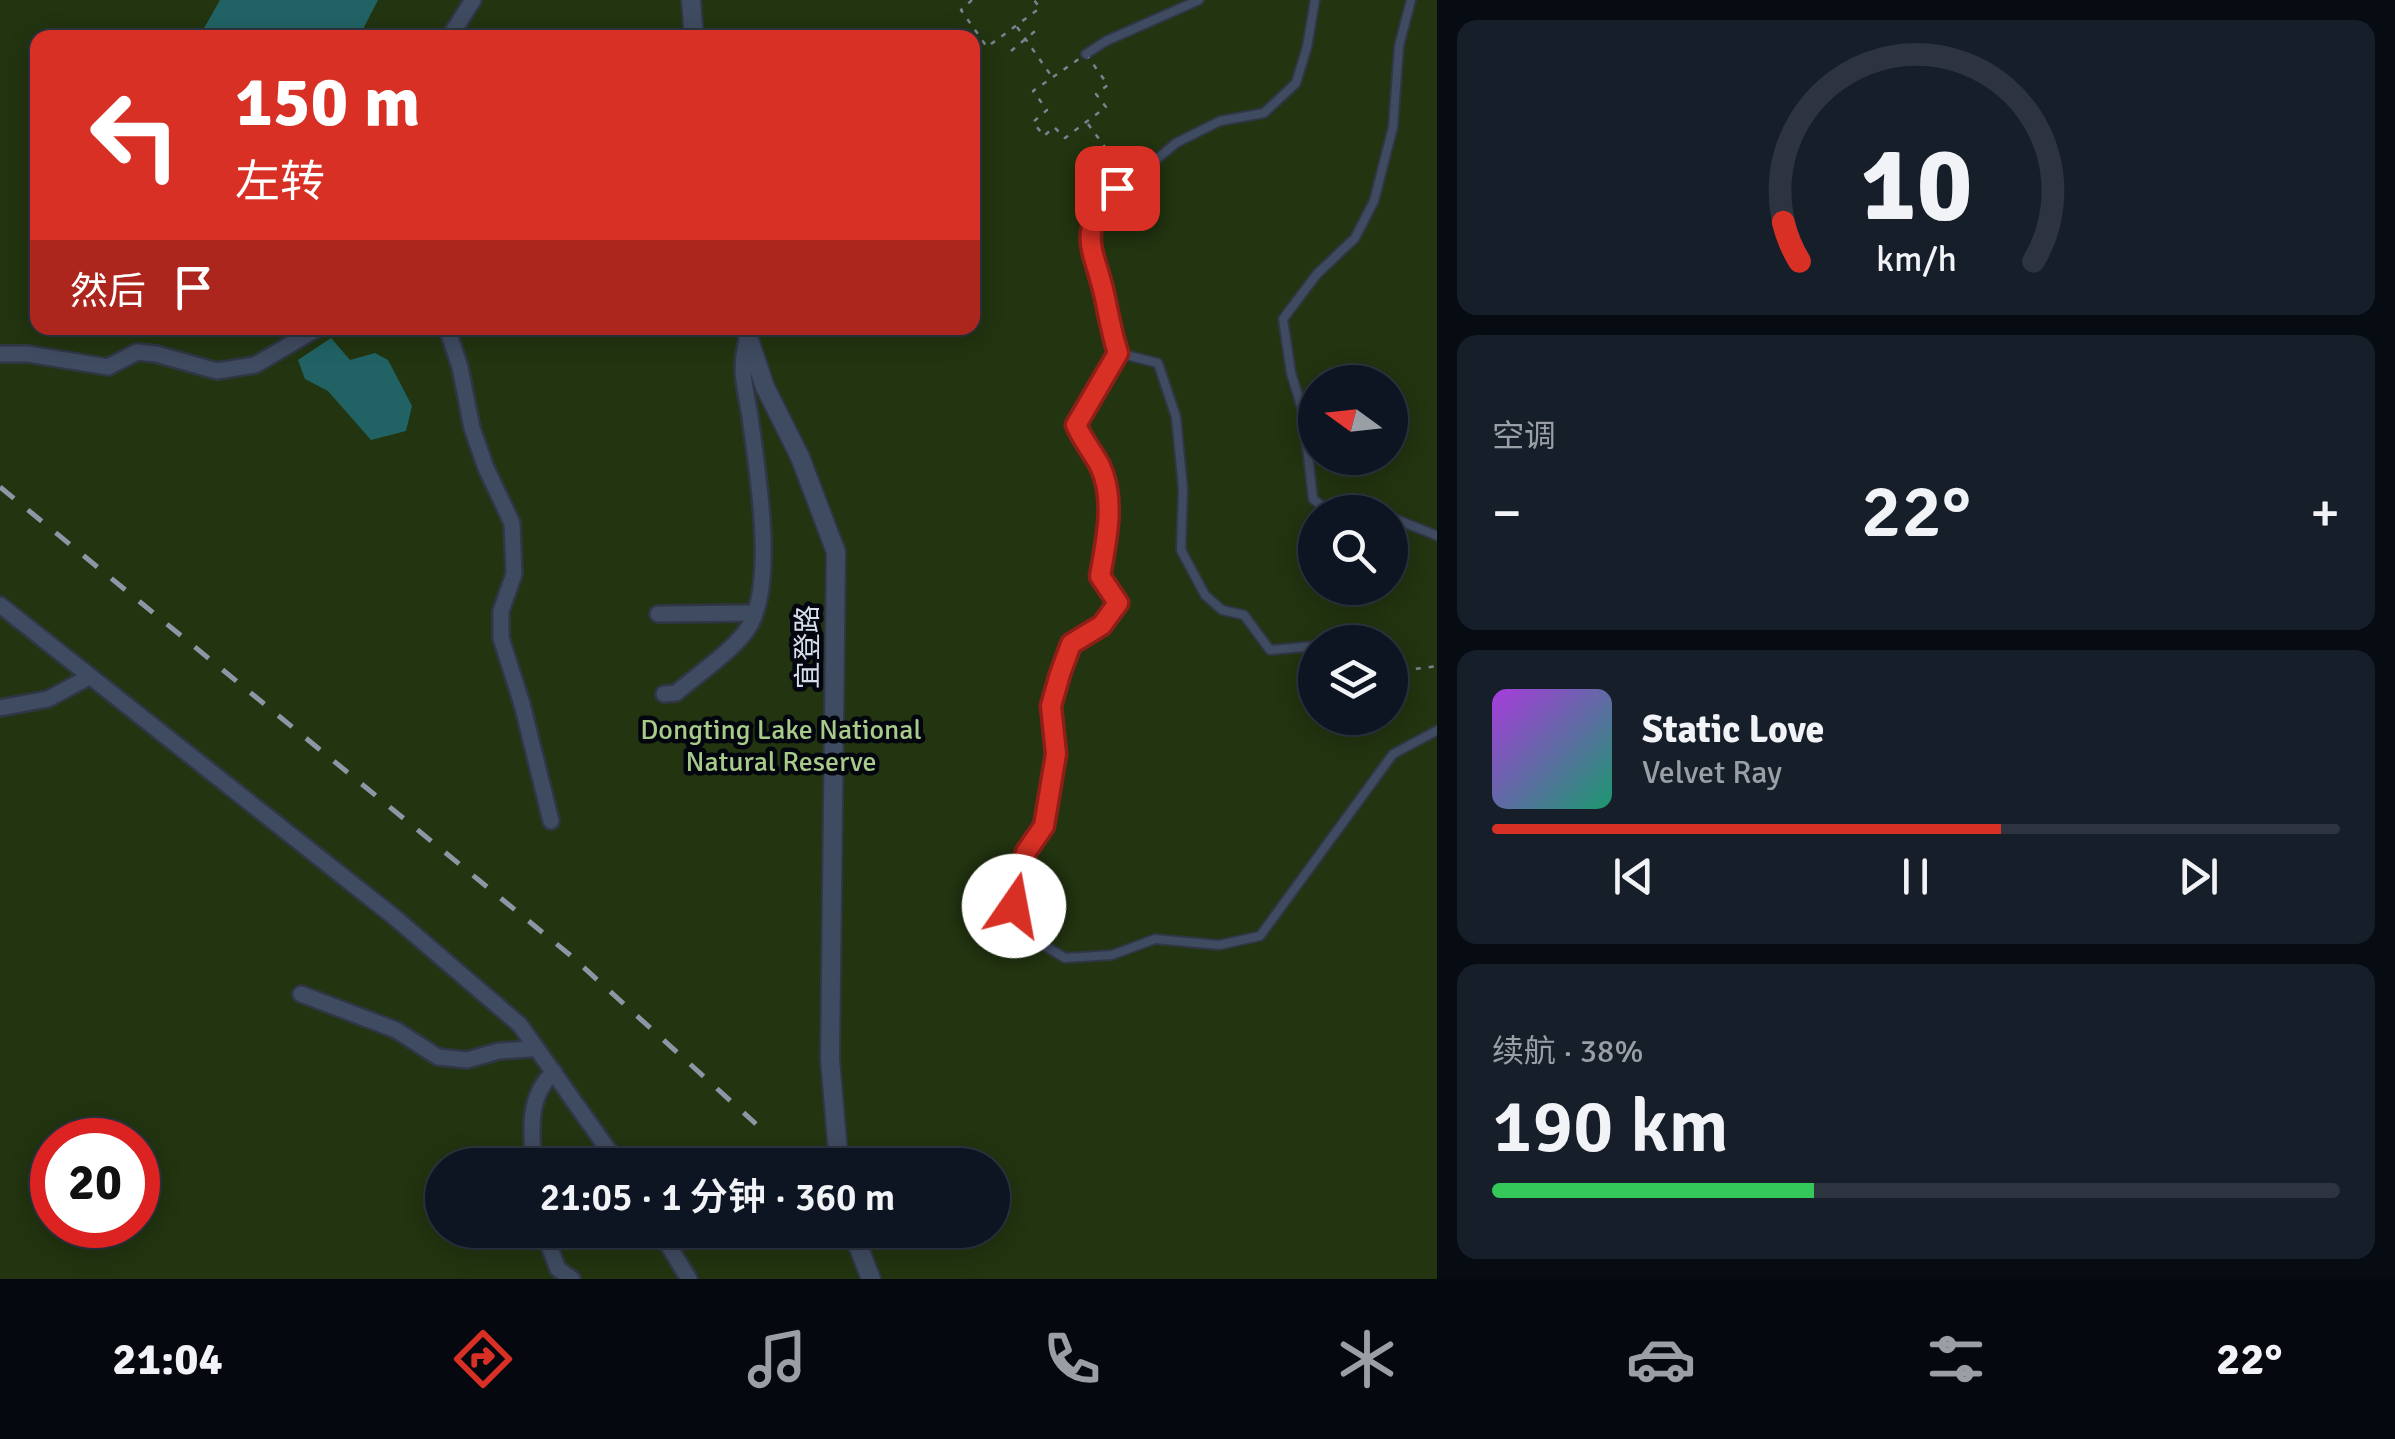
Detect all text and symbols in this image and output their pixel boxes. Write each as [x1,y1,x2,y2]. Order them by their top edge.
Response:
text: 150 m [235,59,420,145]
icon: left [70,70,200,200]
text: 10 [1860,121,1972,249]
pin [1075,146,1160,231]
text: 左转 [235,155,325,210]
icon: arrive [1090,161,1145,216]
text: km/h [1876,237,1956,281]
icon: arrive [166,260,221,315]
text: 然后 [70,268,146,315]
north arrow [1298,365,1408,475]
map controls [1298,365,1408,735]
text: 空调 [1492,417,1556,456]
text: 22° [1861,465,1971,558]
text: − [1492,479,1522,547]
text: + [2310,479,2340,547]
button: search [1298,495,1408,605]
street label: 宜登路 [791,605,825,689]
button: layers [1298,625,1408,735]
text: Static Love [1642,706,1824,753]
park label: Dongting Lake National Natural Reserve [640,713,922,779]
text: Velvet Ray [1642,753,1782,792]
icon: previous [1606,849,1661,904]
icon: pause [1888,849,1943,904]
icon: next [2171,849,2226,904]
position arrow [962,854,1066,958]
text: 续航 · 38% [1492,1032,1643,1071]
text: 190 km [1492,1080,1729,1173]
speed limit sign: 20 [30,1118,160,1248]
text: 21:05 · 1 分钟 · 360 m [540,1174,895,1221]
icon: directions [448,1324,518,1394]
icon: music [742,1324,812,1394]
icon: phone [1037,1324,1107,1394]
icon: climate [1332,1324,1402,1394]
icon: car [1626,1324,1696,1394]
icon: filters [1921,1324,1991,1394]
text: 21:04 [112,1332,223,1387]
text: 22° [2216,1332,2283,1387]

